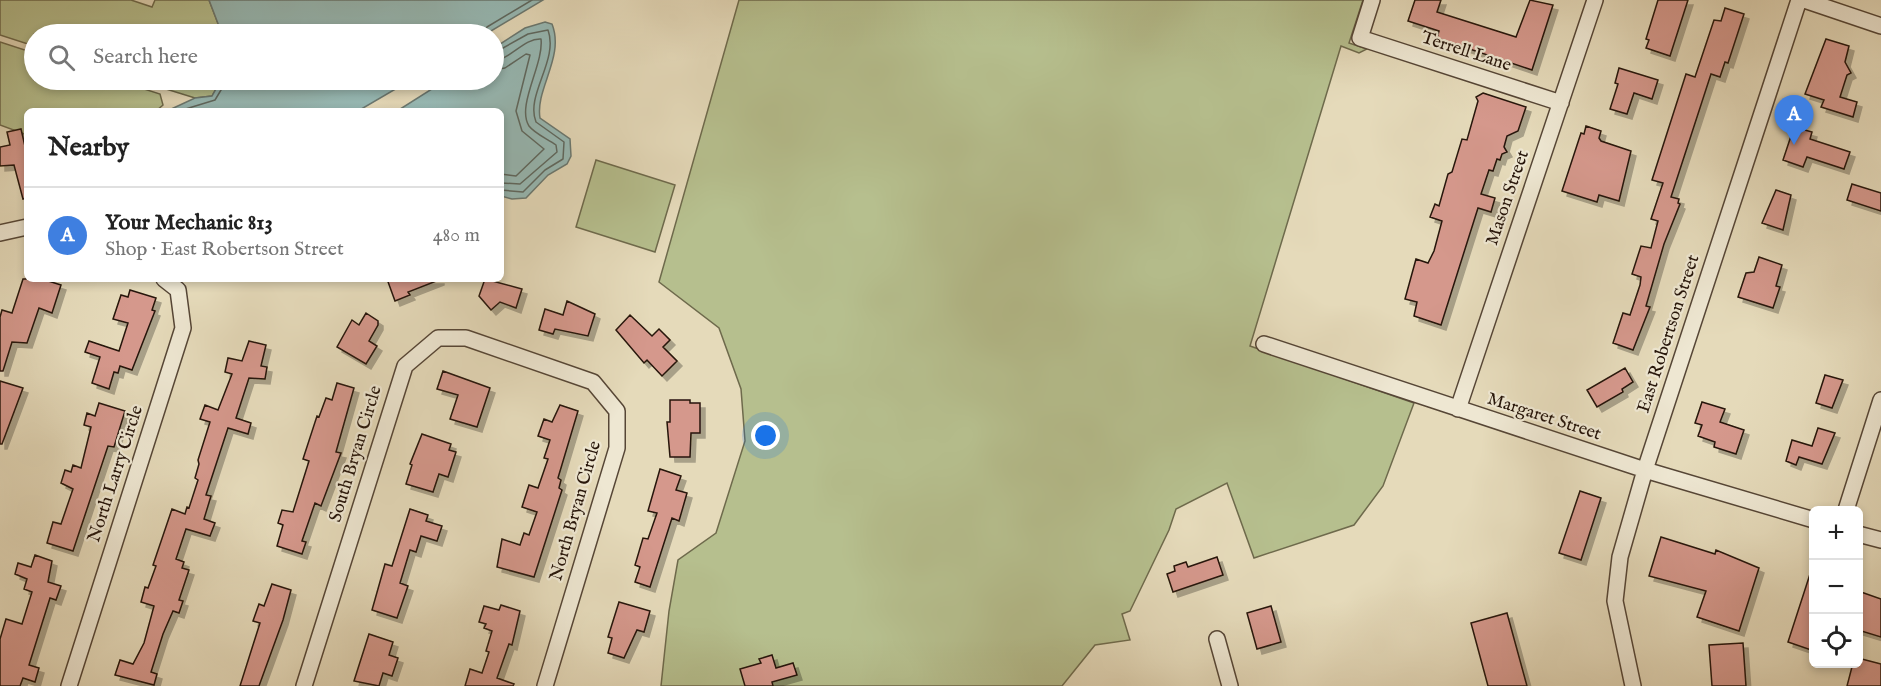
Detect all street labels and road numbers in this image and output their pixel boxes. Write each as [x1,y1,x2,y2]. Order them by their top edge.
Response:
street label: Terrell Lane [1418,27,1514,77]
street label: Mason Street [1481,147,1535,249]
street label: East Robertson Street [1633,252,1705,416]
street label: South Bryan Circle [324,383,388,525]
street label: Margaret Street [1484,388,1604,446]
street label: North Larry Circle [83,403,149,545]
street label: North Bryan Circle [545,438,607,584]

